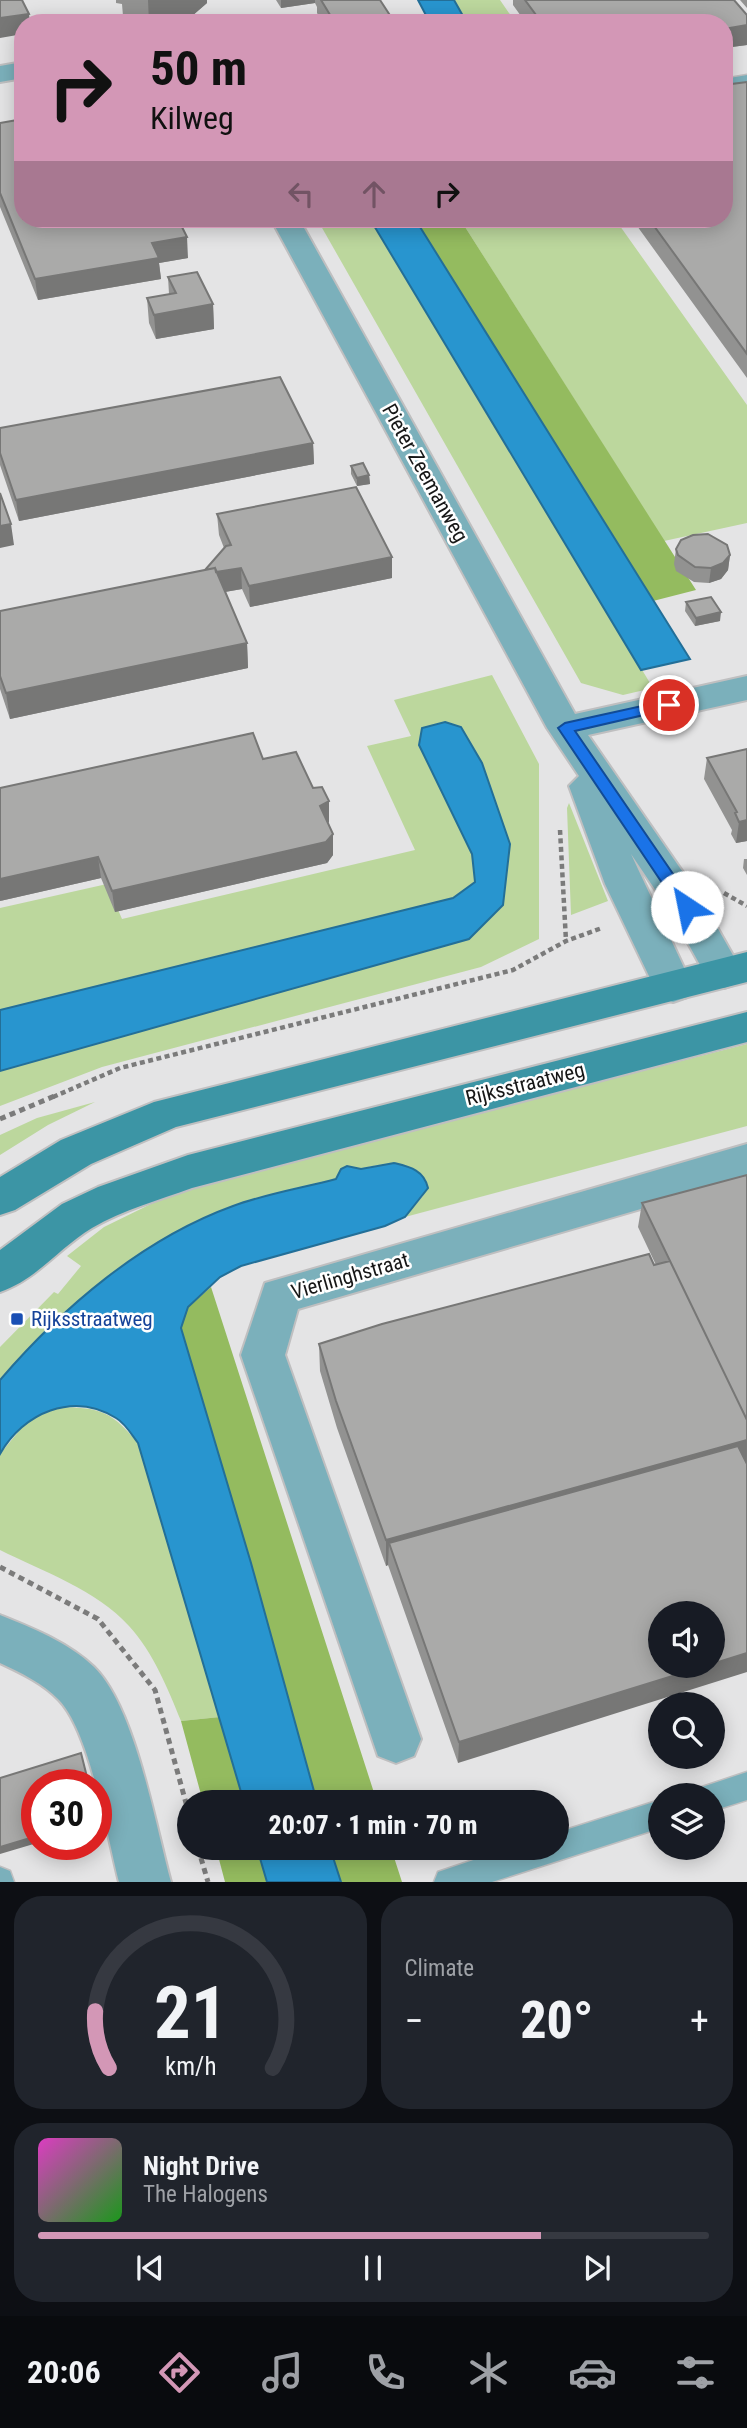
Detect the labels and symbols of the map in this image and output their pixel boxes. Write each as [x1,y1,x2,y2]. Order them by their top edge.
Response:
street label: Pieter Zeemanweg [377,400,473,546]
pin [639,675,699,735]
position arrow [650,870,724,944]
street label: Rijksstraatweg [463,1058,587,1110]
street label: Vierlinghstraat [288,1248,412,1304]
place label: Rijksstraatweg [31,1307,153,1331]
marker: Rijksstraatweg [9,1311,25,1327]
speed limit sign: 30 [21,1769,112,1860]

